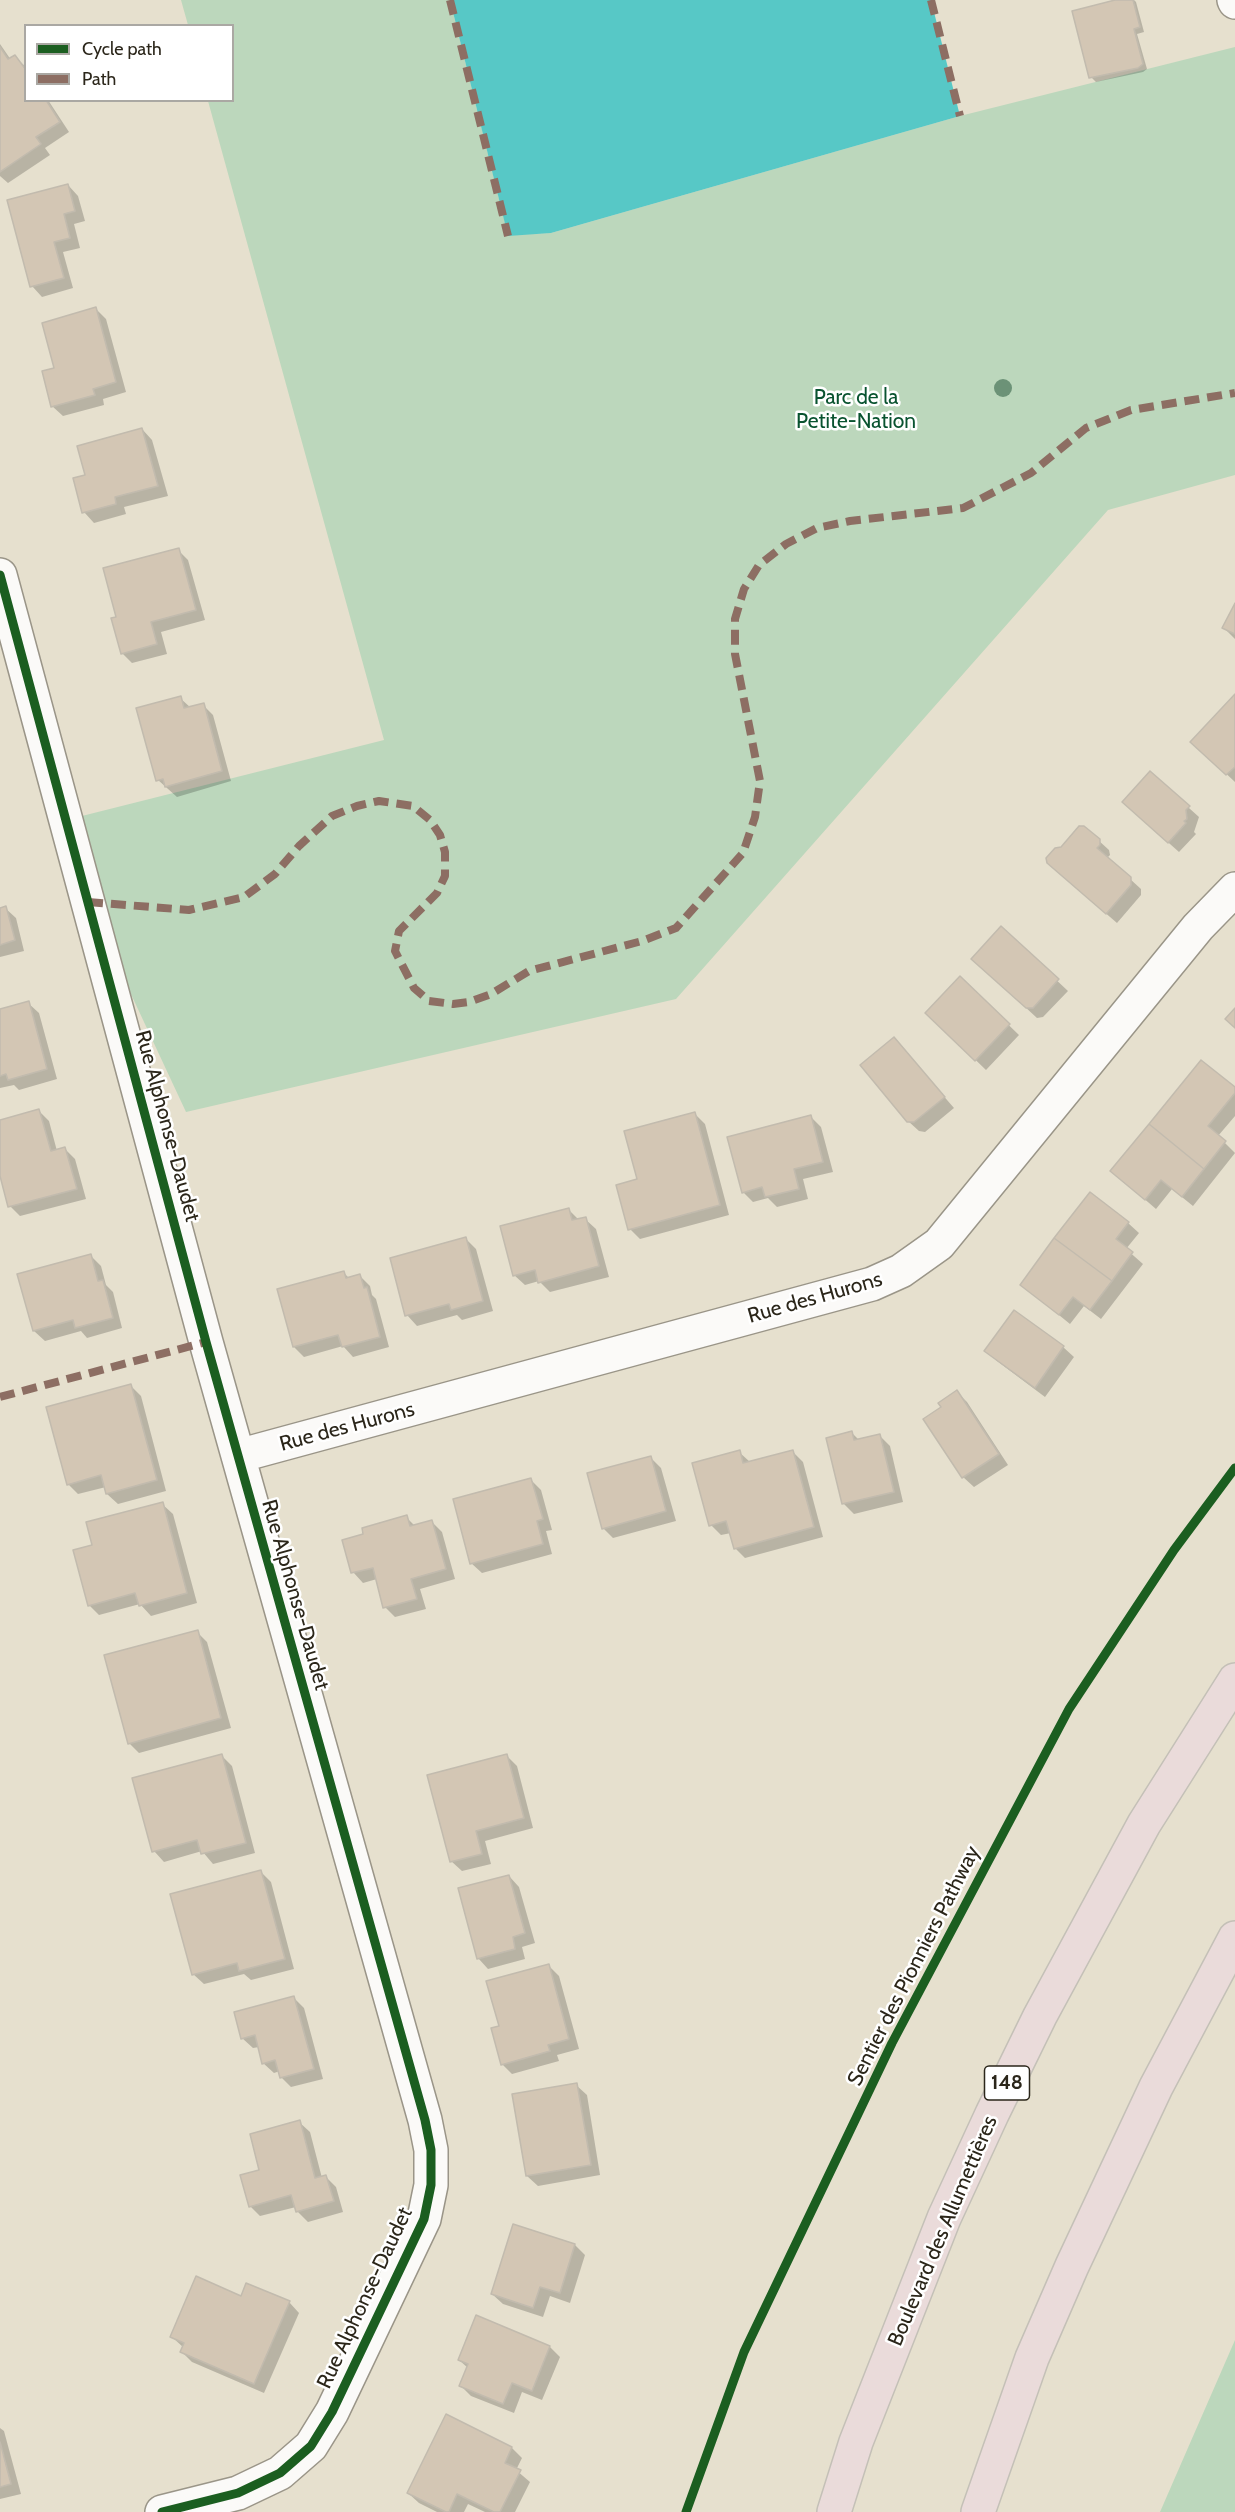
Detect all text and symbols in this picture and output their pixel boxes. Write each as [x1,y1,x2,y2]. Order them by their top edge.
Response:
legend [24,24,234,102]
text: Cycle path [82,38,162,60]
text: Path [82,68,116,90]
park label: Parc de la Petite-Nation [796,385,916,435]
street label: Rue Alphonse-Daudet [129,1028,205,1224]
street label: Rue des Hurons [745,1267,885,1329]
street label: Rue des Hurons [277,1397,417,1457]
street label: Rue Alphonse-Daudet [256,1497,334,1693]
street label: Sentier des Pionniers Pathway [842,1842,986,2090]
road number: 148 [984,2066,1030,2100]
street label: Boulevard des Allumettières [883,2112,1003,2350]
street label: Rue Alphonse-Daudet [312,2203,418,2393]

